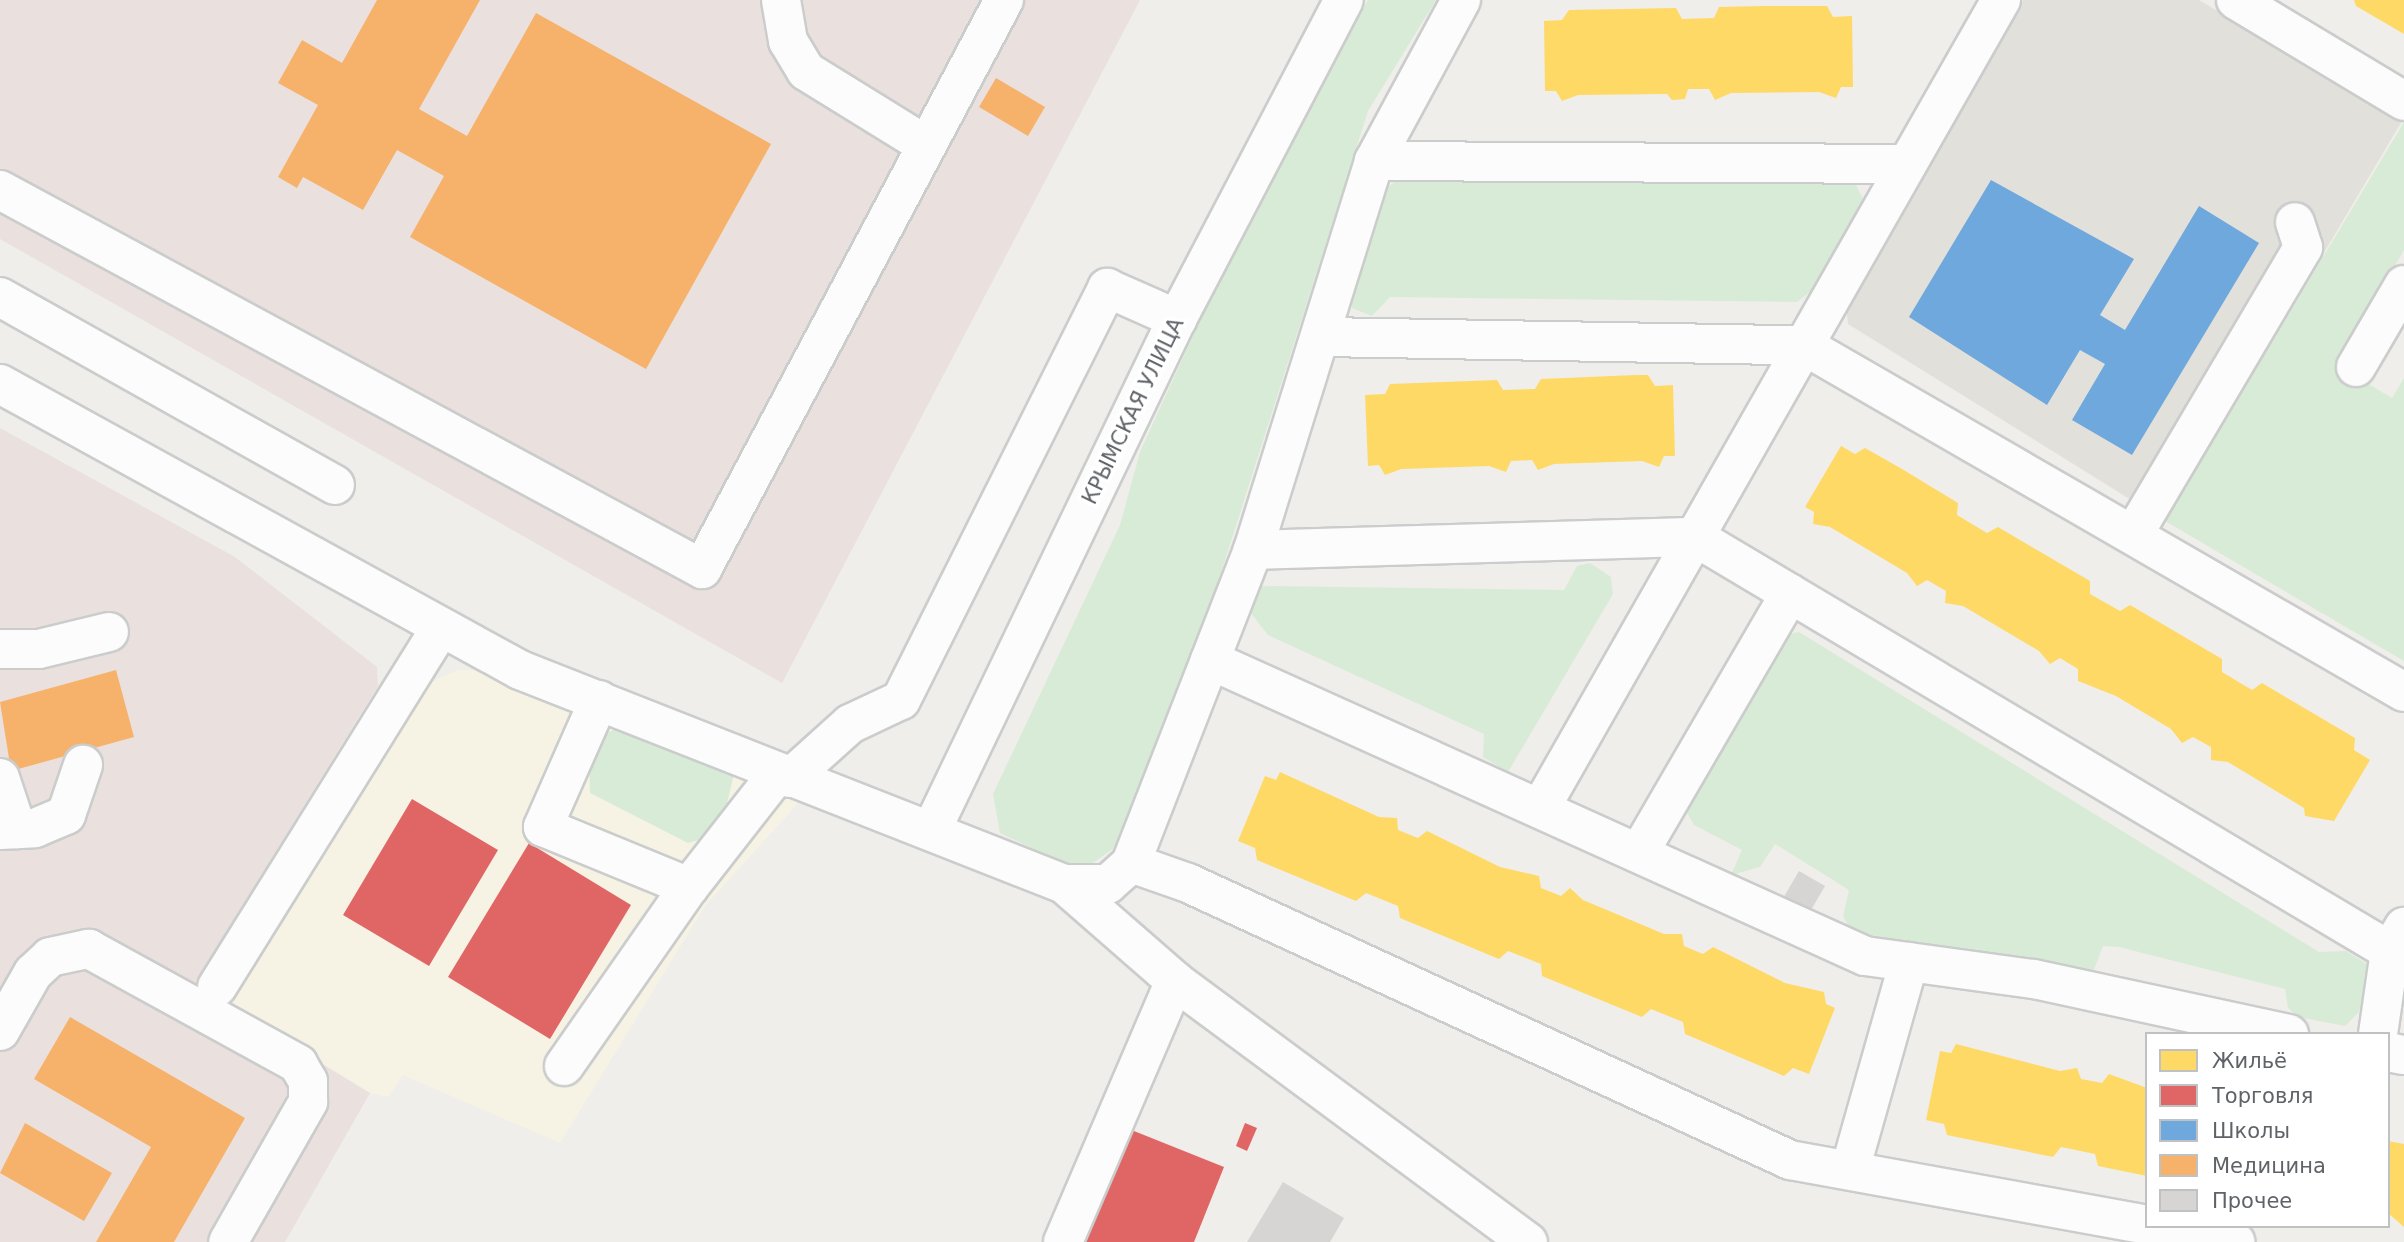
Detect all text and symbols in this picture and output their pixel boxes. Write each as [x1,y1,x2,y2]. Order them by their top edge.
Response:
street label: КРЫМСКАЯ УЛИЦА [1077,314,1189,508]
legend [2145,1032,2390,1228]
text: Жильё [2212,1049,2287,1073]
text: Торговля [2212,1084,2313,1108]
text: Школы [2212,1119,2290,1143]
text: Медицина [2212,1154,2326,1178]
text: Прочее [2212,1189,2292,1213]

